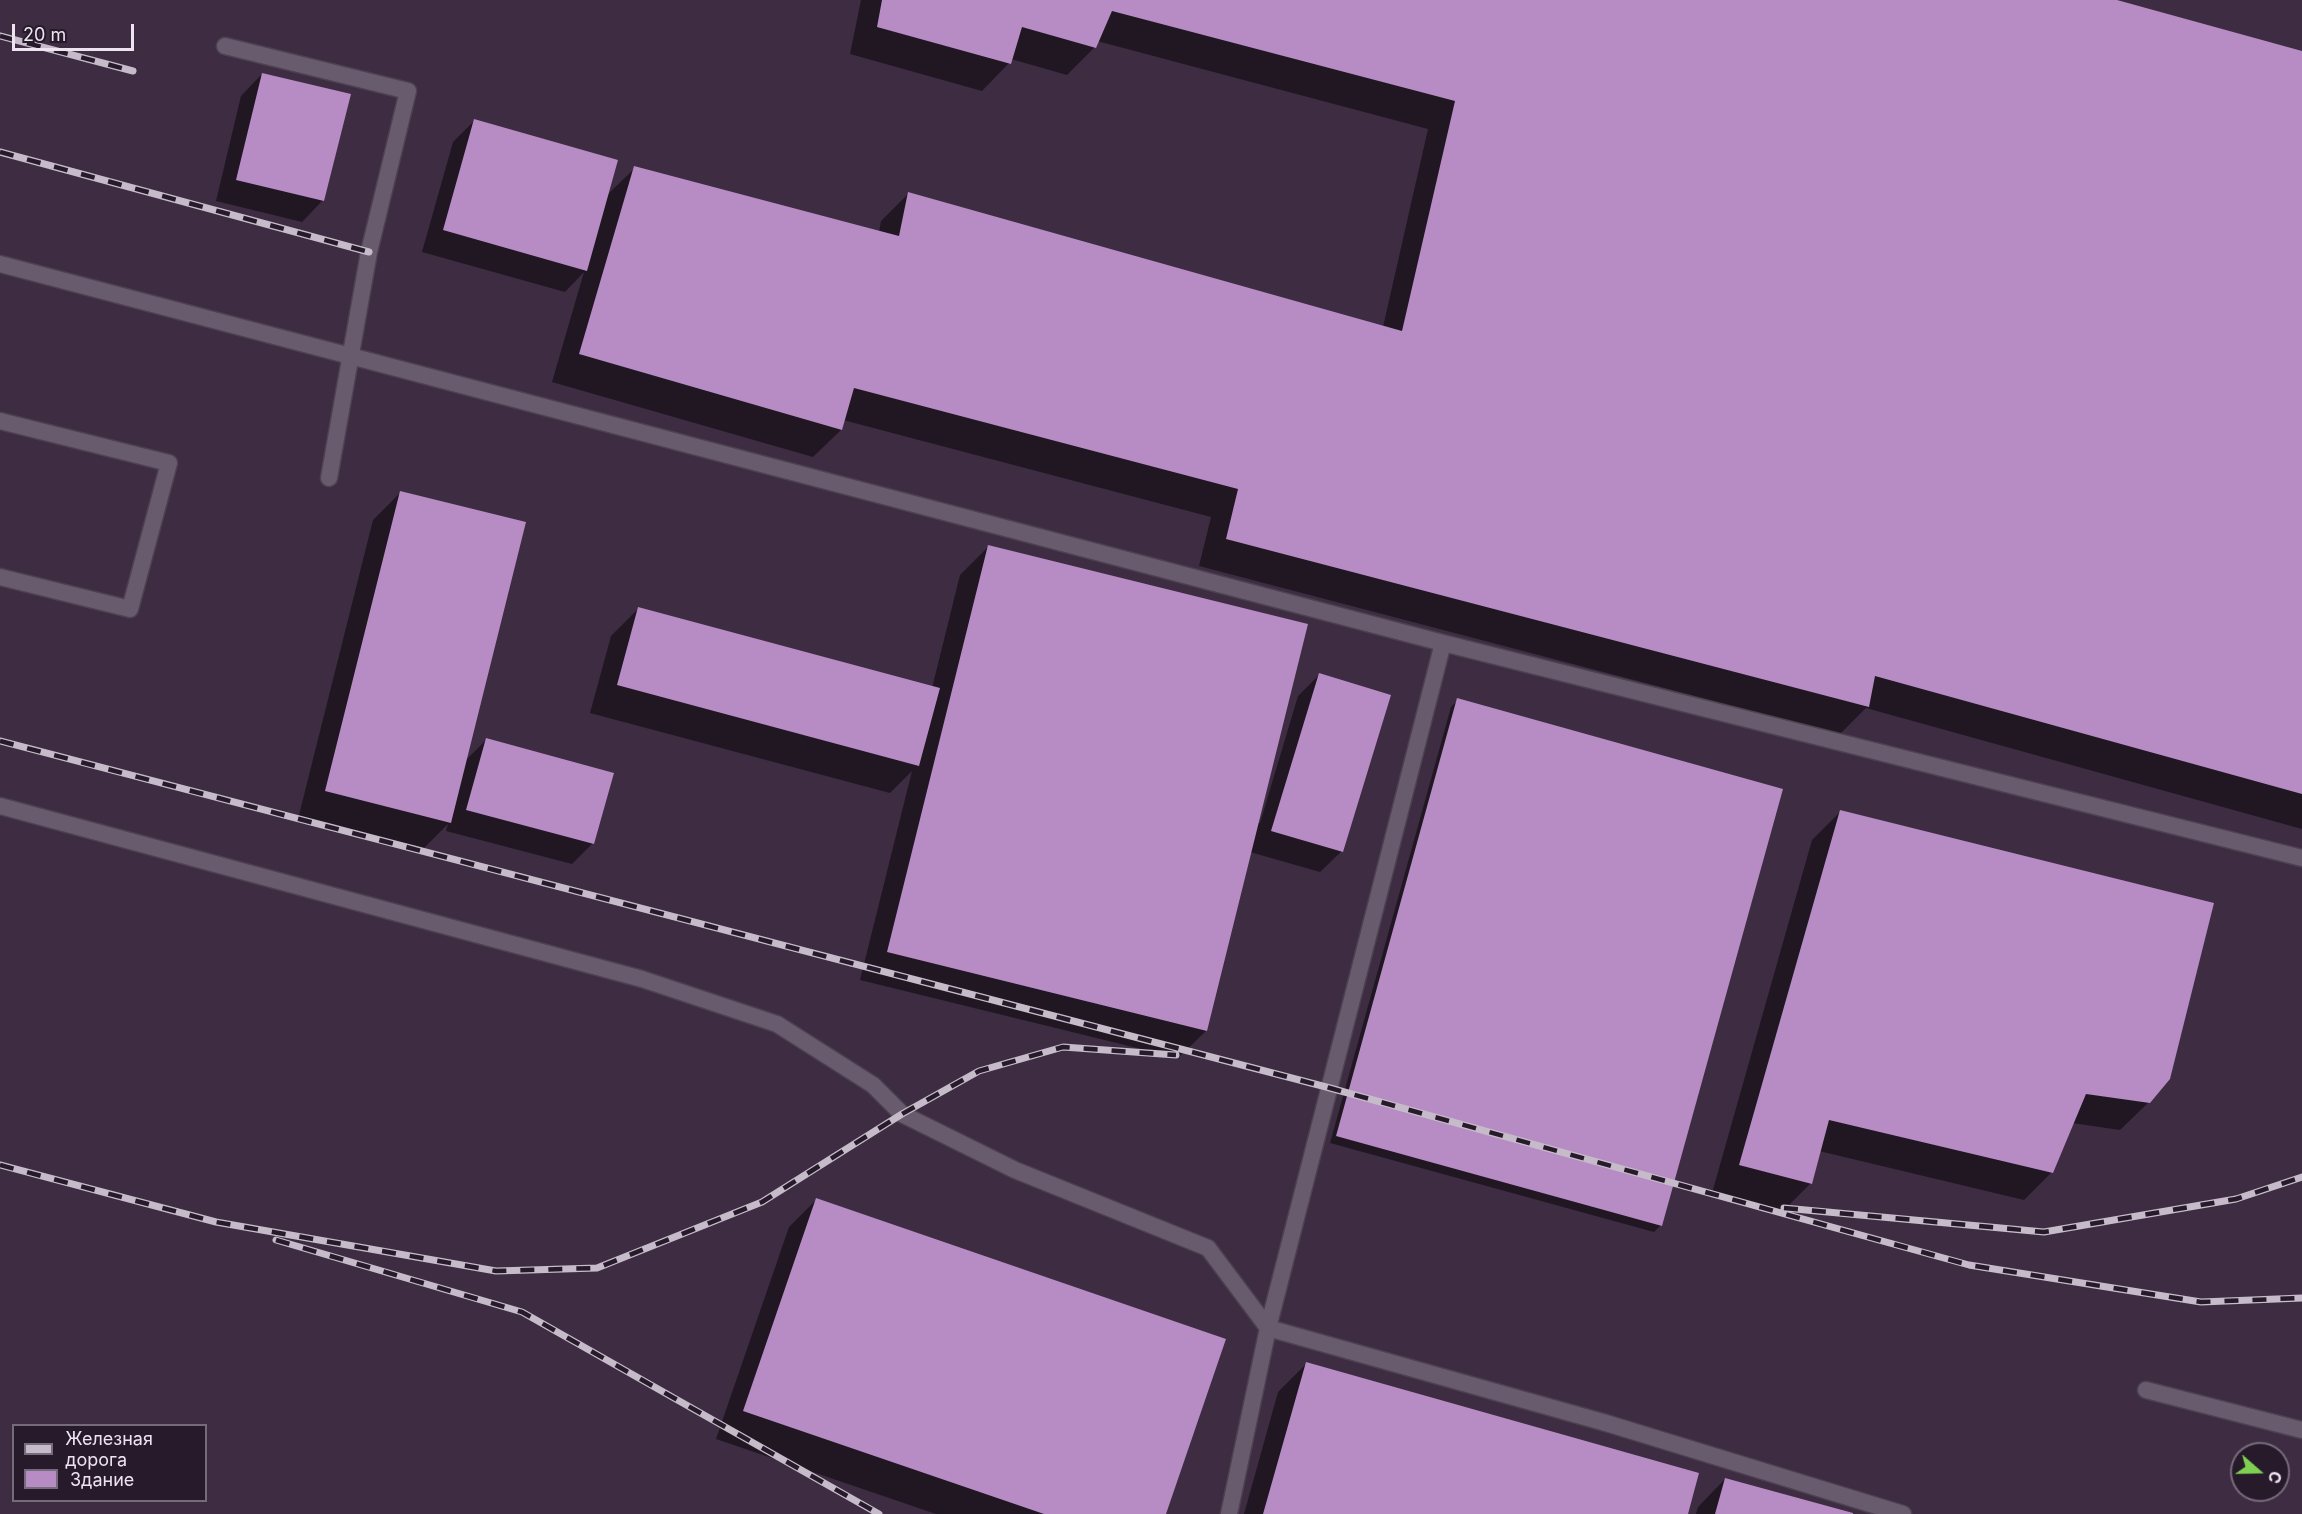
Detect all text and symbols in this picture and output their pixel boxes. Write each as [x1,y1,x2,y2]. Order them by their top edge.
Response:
scale bar [15,12,136,50]
text: 20 m [23,24,66,45]
legend [12,1424,207,1502]
text: Железная дорога [65,1428,153,1470]
north arrow [2230,1442,2290,1502]
text: С [2264,1468,2286,1486]
text: Здание [70,1469,134,1490]

